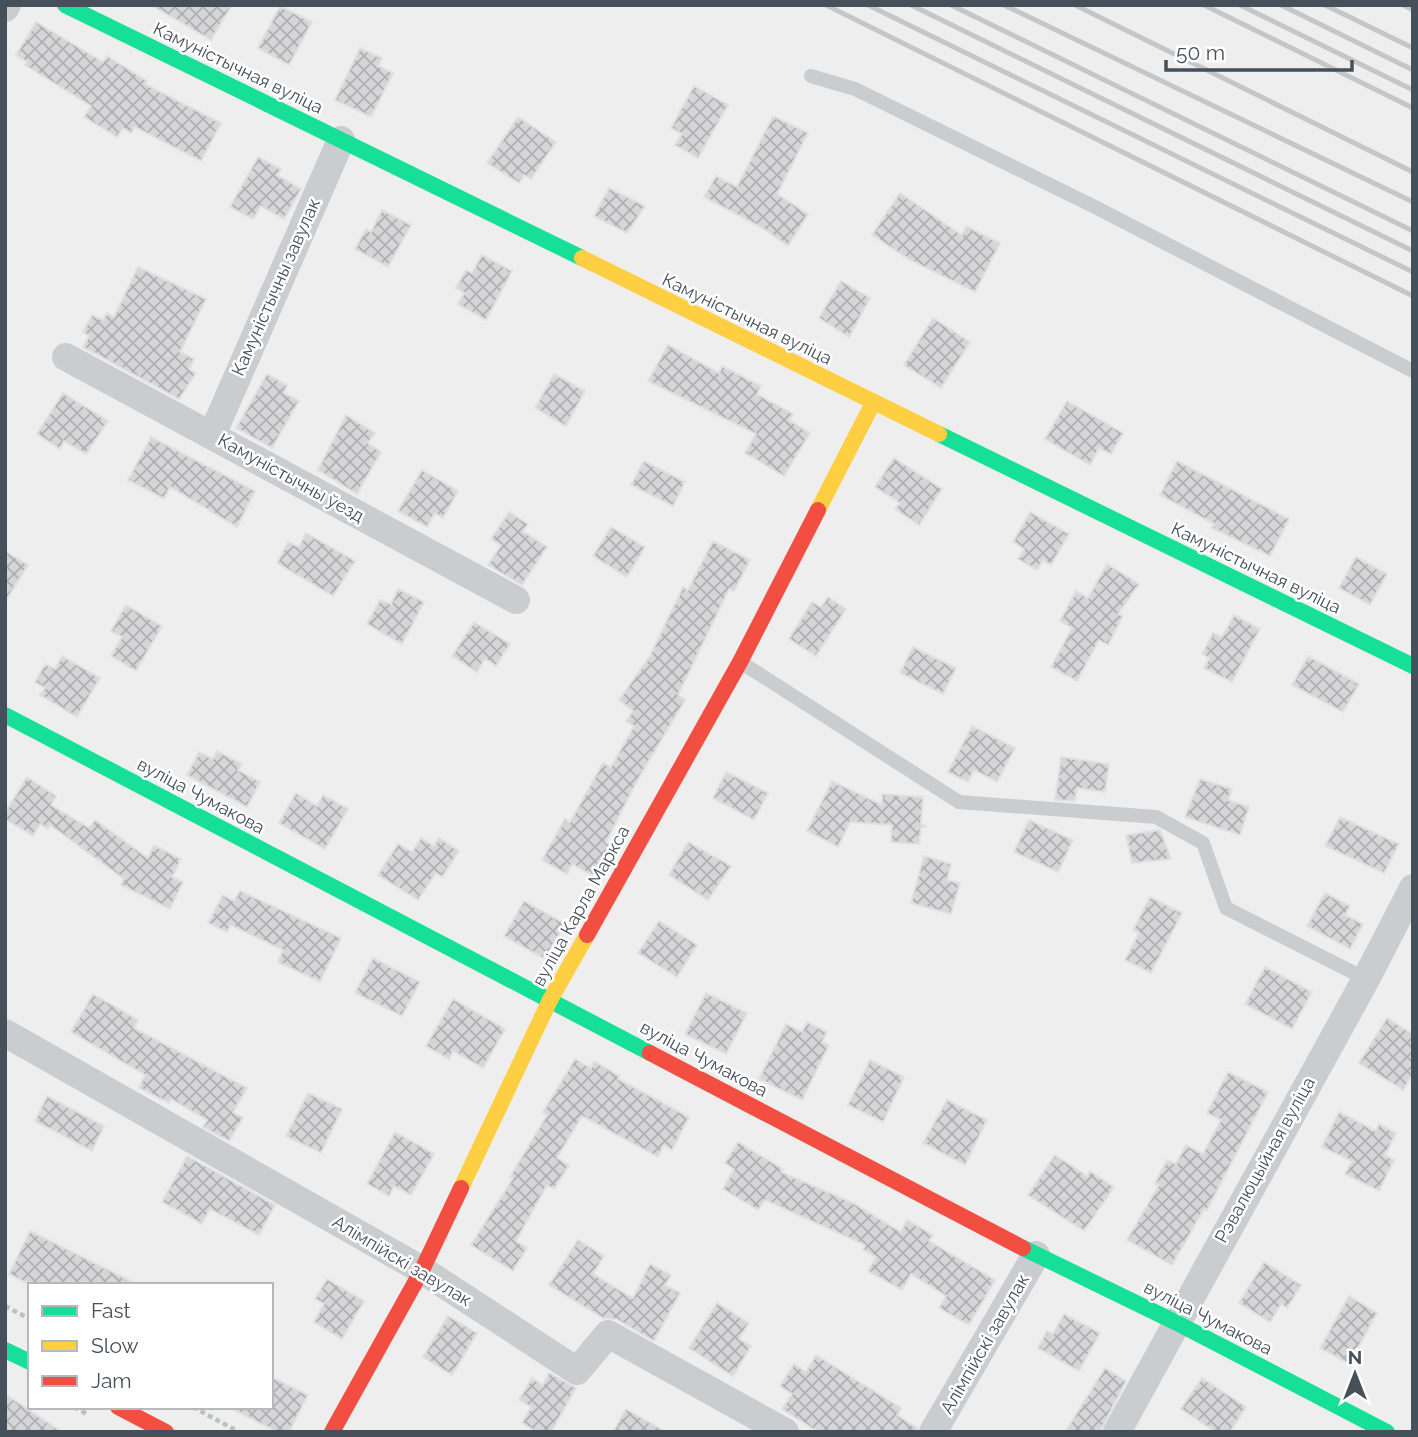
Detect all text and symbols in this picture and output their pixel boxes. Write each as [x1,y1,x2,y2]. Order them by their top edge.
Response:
street label: Камуністычная вуліца [150,17,326,118]
scale bar [1166,28,1352,72]
text: 50 m [1176,40,1225,65]
street label: Камуністычны завулак [227,195,324,379]
street label: Камуністычная вуліца [659,268,835,369]
street label: Камуністычны ўезд [215,429,368,526]
street label: Камуністычная вуліца [1168,517,1344,618]
street label: вуліца Чумакова [134,753,268,838]
street label: вуліца Карла Маркса [528,822,634,990]
street label: вуліца Чумакова [637,1016,771,1101]
street label: Рэвалюцыйная вуліца [1210,1073,1319,1246]
street label: Алімпійскі завулак [329,1211,476,1310]
street label: Алімпійскі завулак [936,1270,1033,1418]
street label: вуліца Чумакова [1141,1276,1276,1359]
legend [28,1283,273,1409]
text: Fast [91,1298,131,1323]
text: Slow [91,1333,139,1358]
north arrow [1320,1339,1390,1409]
text: N [1348,1346,1362,1368]
text: Jam [91,1368,132,1393]

